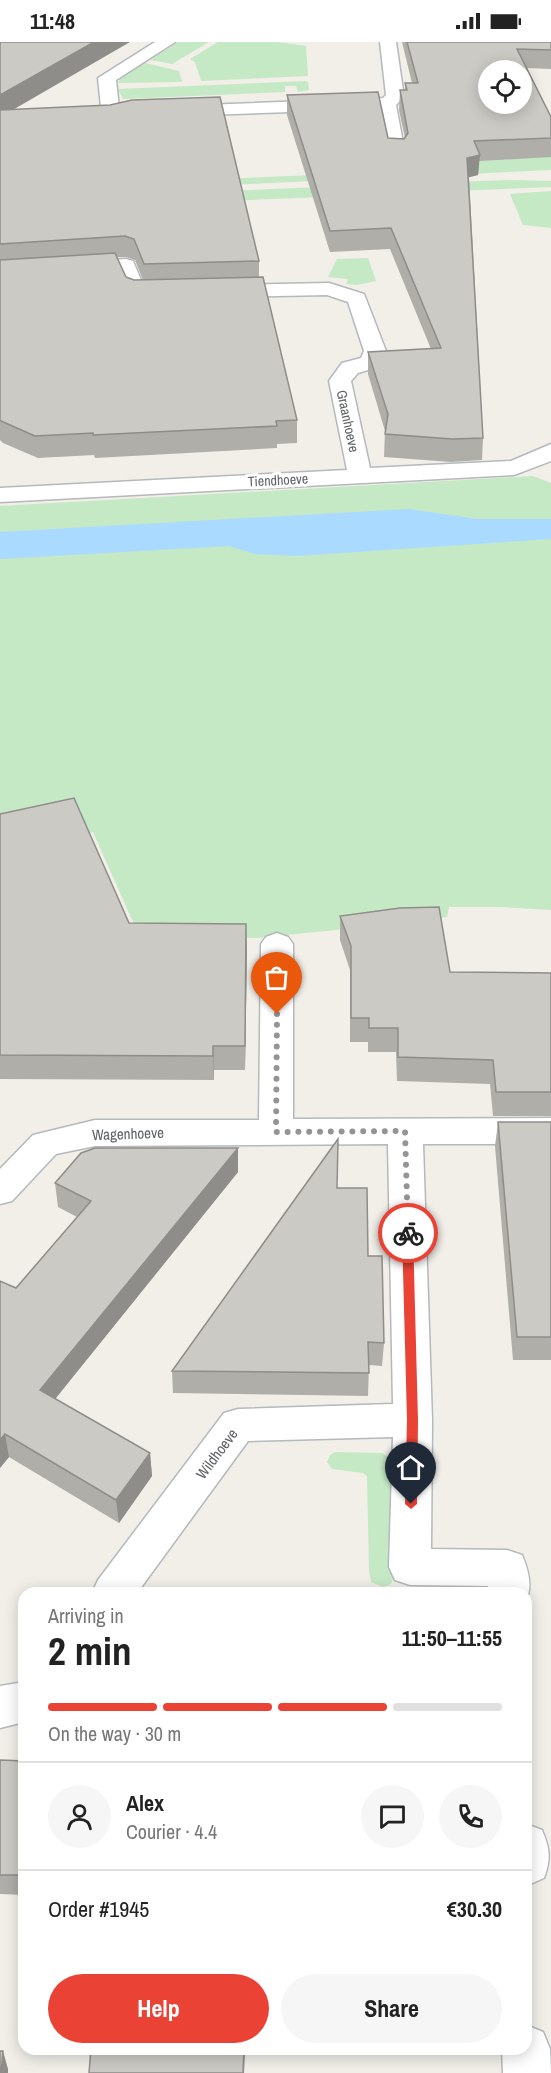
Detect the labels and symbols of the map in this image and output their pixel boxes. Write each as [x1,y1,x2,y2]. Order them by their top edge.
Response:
street label: Graanhoeve [333,388,363,454]
street label: Tiendhoeve [247,469,309,491]
pin [251,952,302,1014]
street label: Wagenhoeve [92,1122,165,1145]
courier [378,1203,438,1263]
street label: Wildhoeve [191,1424,243,1483]
pin [385,1442,436,1504]

